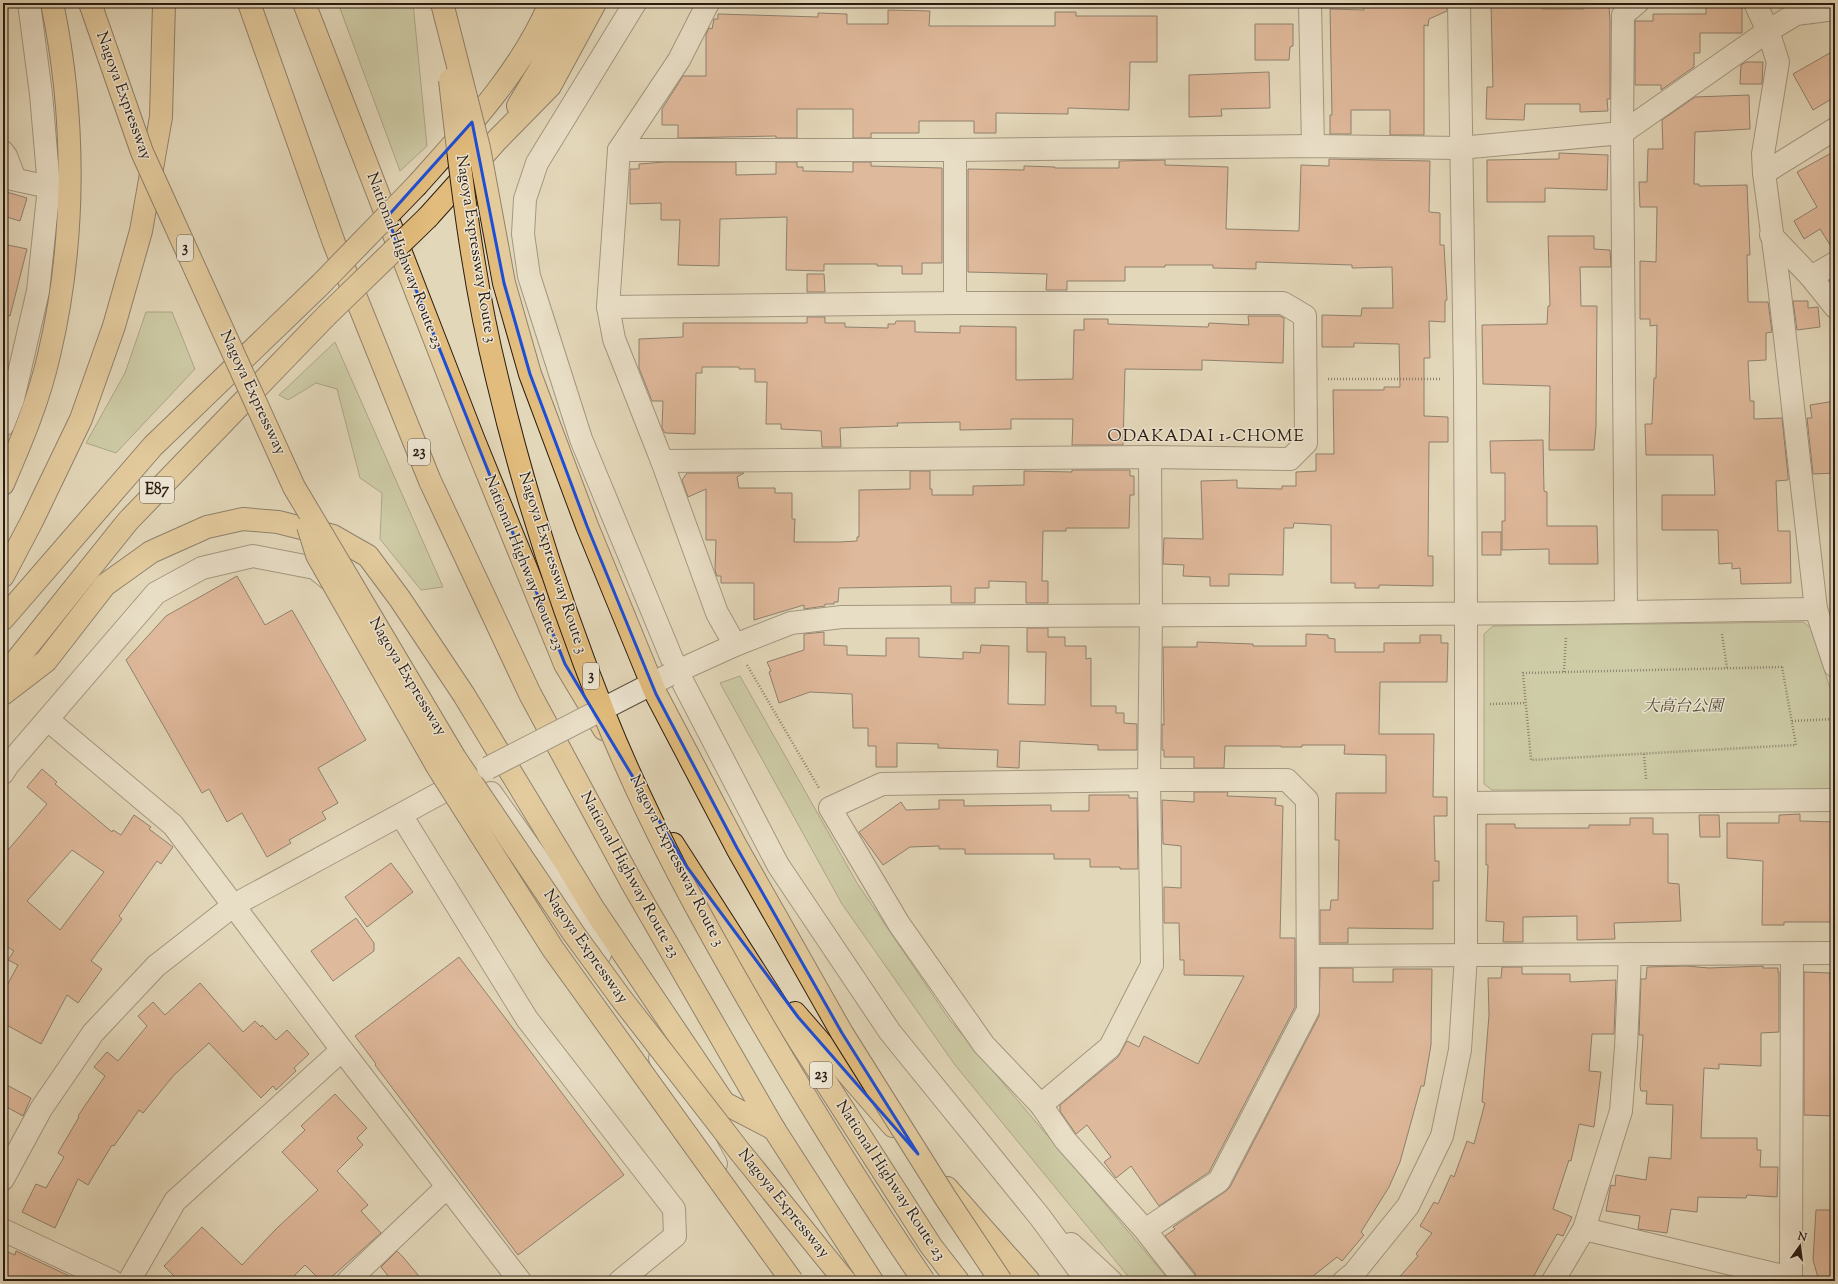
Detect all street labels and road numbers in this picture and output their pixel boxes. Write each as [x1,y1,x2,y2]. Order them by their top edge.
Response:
street label: Nagoya Expressway [89,29,157,163]
street label: Nagoya Expressway Route 3 [449,153,501,345]
street label: National Highway Route 23 [360,169,448,353]
road number: 3 [177,235,193,261]
street label: Nagoya Expressway [213,327,291,459]
road number: 23 [408,439,430,465]
street label: Nagoya Expressway Route 3 [512,469,592,657]
street label: National Highway Route 23 [477,472,569,654]
road number: E87 [140,477,174,503]
street label: Nagoya Expressway [362,613,452,741]
road number: 3 [583,663,599,689]
street label: Nagoya Expressway Route 3 [623,771,729,951]
street label: National Highway Route 23 [574,788,684,962]
street label: Nagoya Expressway [537,885,633,1009]
road number: 23 [810,1062,832,1088]
street label: National Highway Route 23 [829,1096,951,1266]
street label: Nagoya Expressway [732,1144,834,1264]

